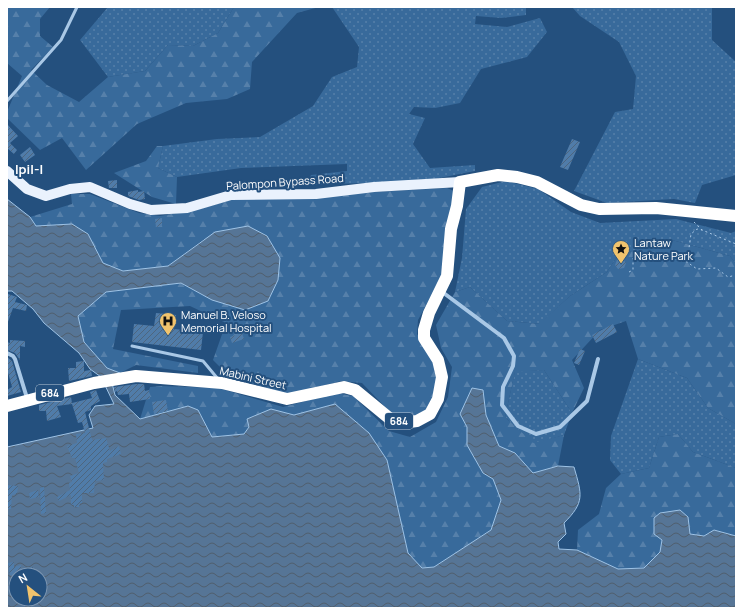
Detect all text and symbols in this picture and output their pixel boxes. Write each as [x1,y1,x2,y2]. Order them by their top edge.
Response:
district label: Ipil-I [15,160,43,178]
street label: Palompon Bypass Road [226,170,344,193]
place label: Lantaw Nature Park [634,235,694,263]
place icon: Lantaw Nature Park [611,239,631,264]
place label: Manuel B. Veloso Memorial Hospital [181,307,272,335]
hospital icon: Manuel B. Veloso Memorial Hospital [158,311,178,336]
street label: Mabini Street [218,363,288,392]
road number: 684 [36,385,64,401]
road number: 684 [385,413,413,429]
north arrow [8,567,48,607]
text: N [16,569,30,586]

